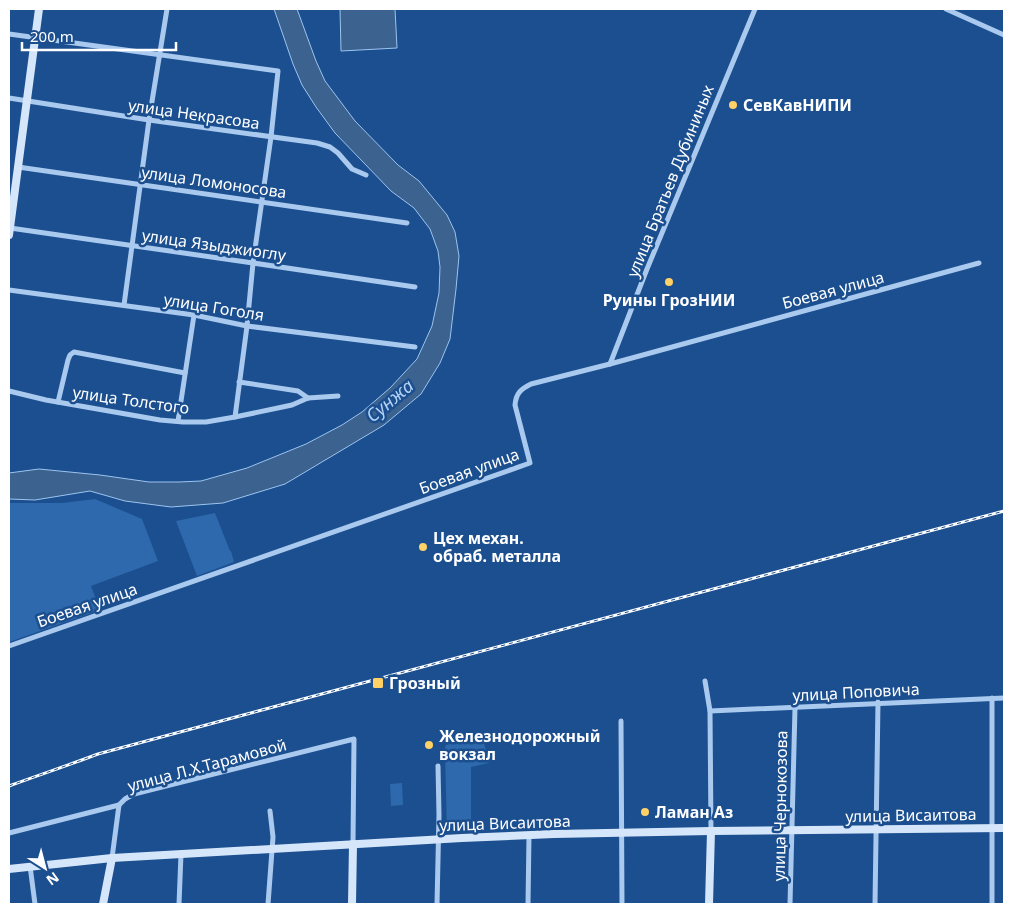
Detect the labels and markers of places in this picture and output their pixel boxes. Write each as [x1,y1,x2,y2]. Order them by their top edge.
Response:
place label: СевКавНИПИ [743,94,852,116]
marker: СевКавНИПИ [727,99,739,111]
marker: Руины ГрозНИИ [663,276,675,288]
place label: Руины ГрозНИИ [603,289,735,311]
place label: Цех механ. обраб. металла [433,527,561,567]
marker: Цех механ. обраб. металла [417,541,429,553]
place label: Грозный [389,672,461,694]
marker: Грозный [371,676,385,690]
place label: Железнодорожный вокзал [439,725,601,765]
marker: Железнодорожный вокзал [423,739,435,751]
place label: Ламан Аз [655,801,733,823]
marker: Ламан Аз [639,806,651,818]

